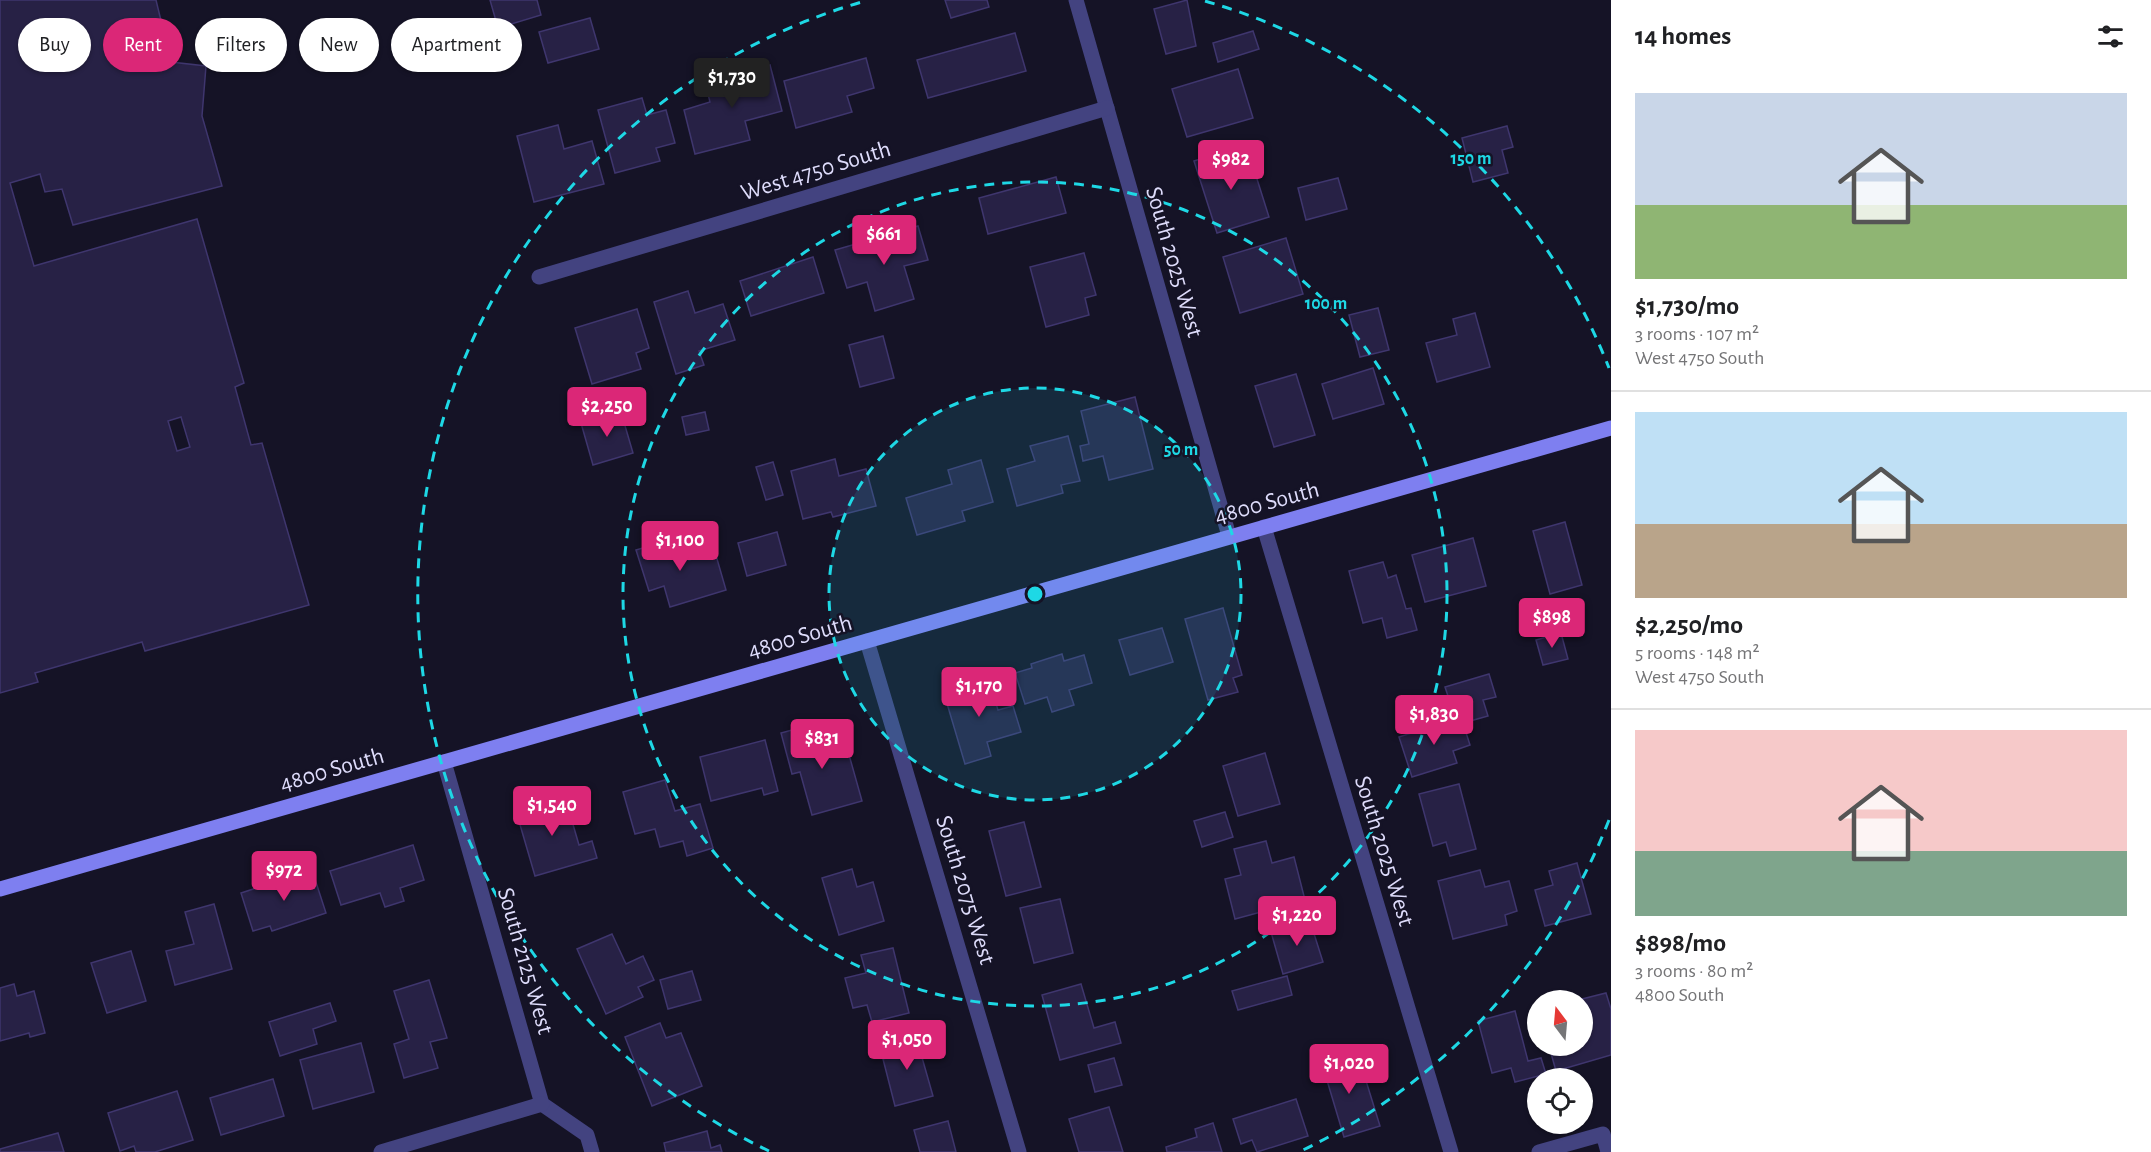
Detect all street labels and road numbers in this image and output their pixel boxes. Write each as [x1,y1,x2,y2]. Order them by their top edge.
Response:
street label: West 4750 South [738,137,894,205]
street label: South 2025 West [1141,184,1207,340]
street label: 4800 South [1212,478,1322,528]
street label: 4800 South [745,611,855,663]
street label: 4800 South [277,744,387,796]
street label: South 2025 West [1350,773,1418,929]
street label: South 2075 West [931,813,999,968]
street label: South 2125 West [493,885,557,1037]

